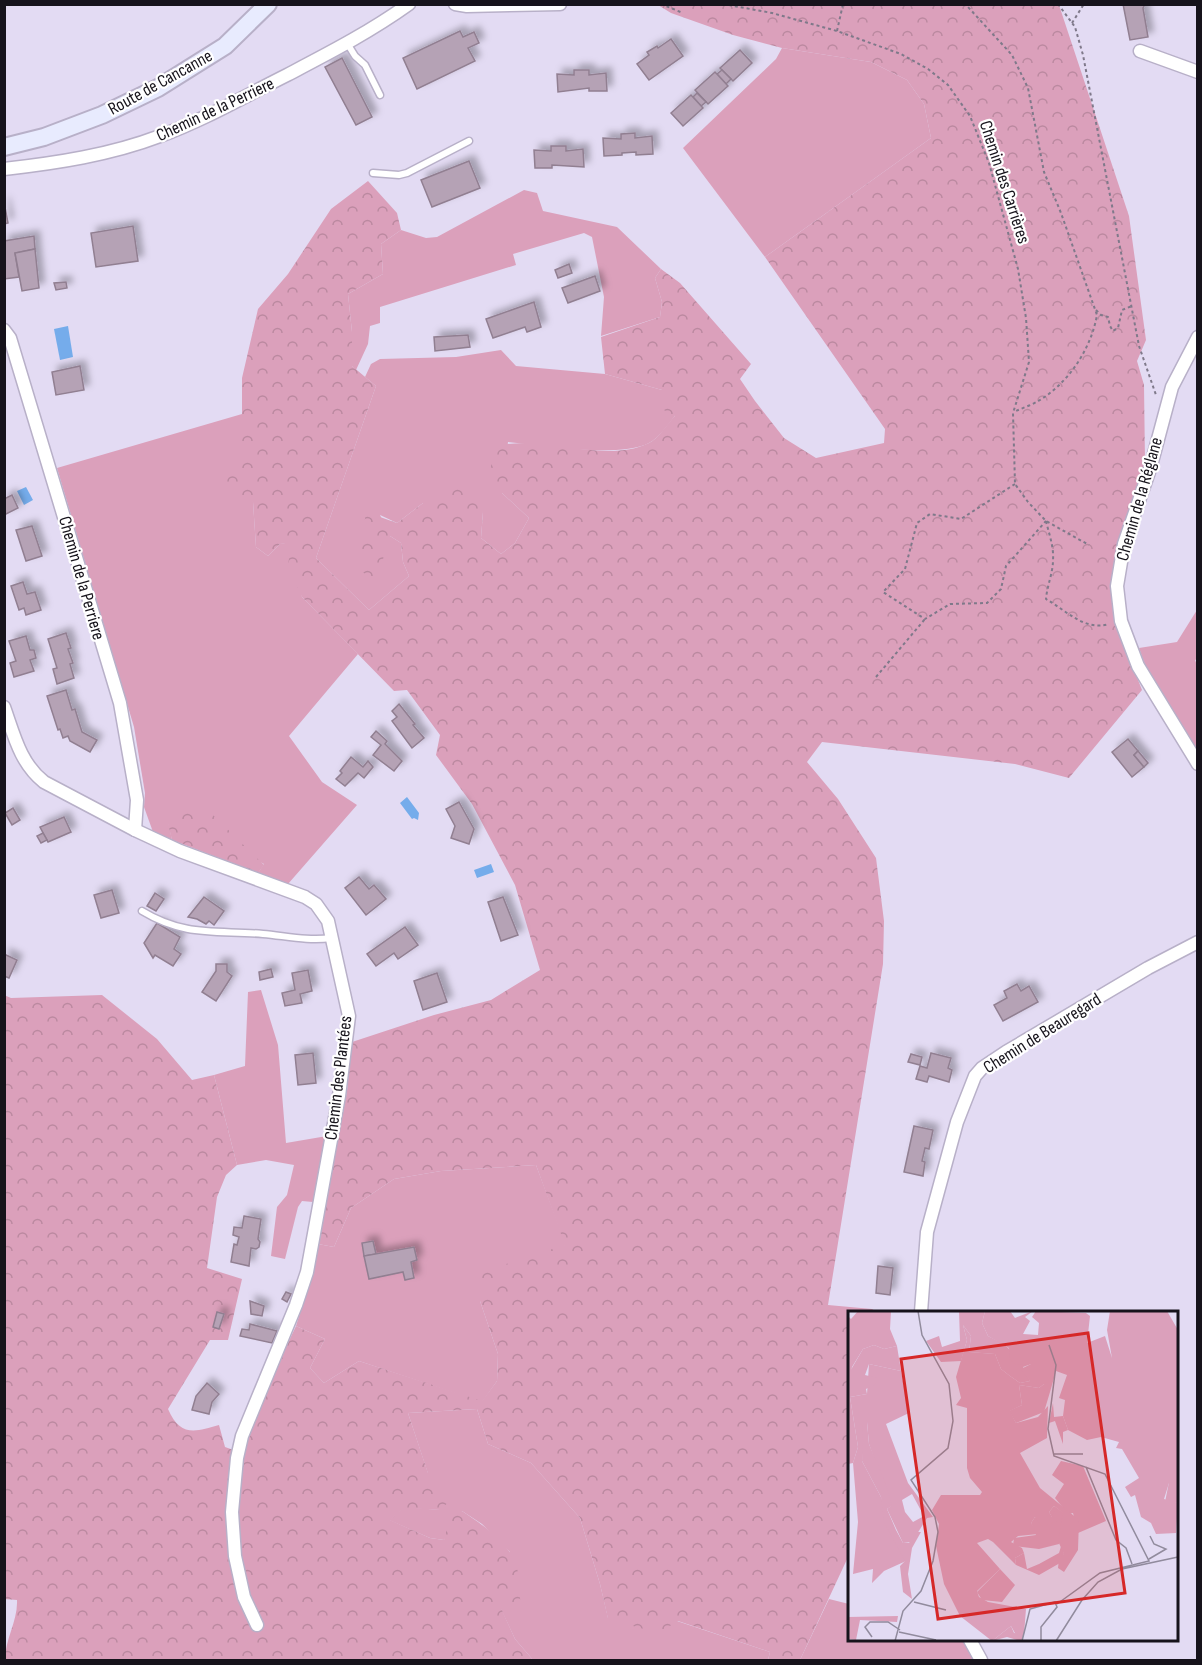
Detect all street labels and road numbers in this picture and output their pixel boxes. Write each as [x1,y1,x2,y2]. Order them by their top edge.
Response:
street label: Route de Cancanne [105,45,216,120]
street label: Chemin de la Perriere [153,73,278,146]
street label: Chemin des Carrières [975,118,1034,246]
street label: Chemin de la Réglane [1112,435,1167,563]
street label: Chemin de la Perriere [54,514,109,642]
street label: Chemin de Beauregard [980,989,1105,1078]
street label: Chemin des Plantées [320,1015,357,1141]

